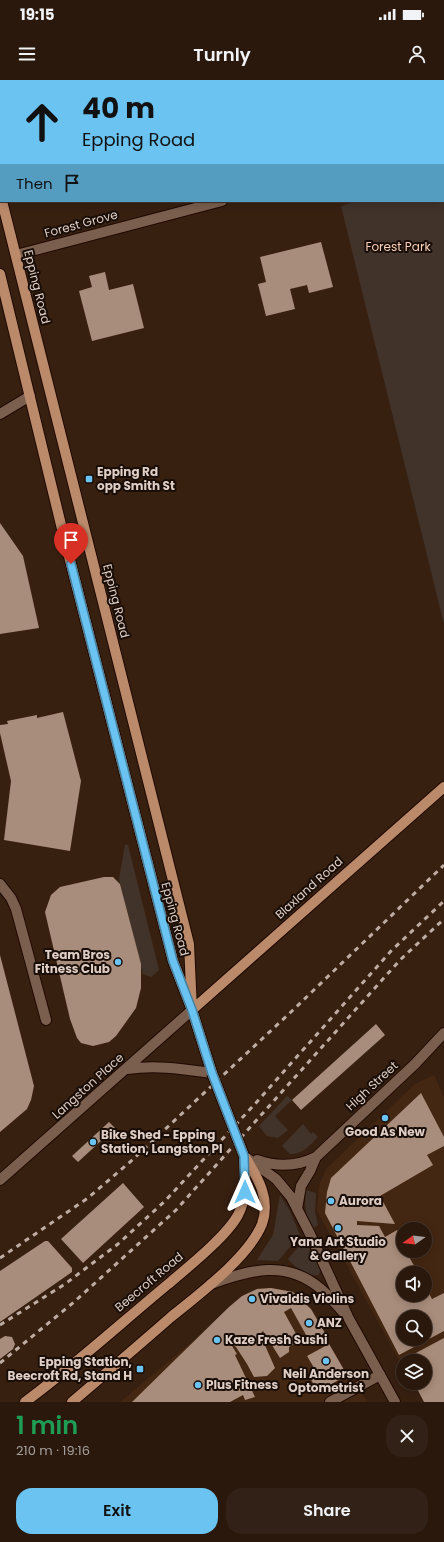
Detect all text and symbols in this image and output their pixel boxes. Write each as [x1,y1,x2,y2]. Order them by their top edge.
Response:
text: 19:15 [20,4,55,25]
text: Turnly [193,42,251,67]
icon: menu [16,43,38,65]
icon: person [406,43,428,65]
text: 40 m [82,89,155,128]
icon: ahead [16,96,68,148]
text: Epping Road [82,127,195,152]
icon: arrive [61,172,83,194]
text: Then [16,173,53,194]
street label: Forest Grove [42,206,119,241]
park label: Forest Park [365,238,431,255]
street label: Epping Road [20,248,55,326]
place label: Epping Rd opp Smith St [97,463,175,494]
marker: Epping Rd opp Smith St [84,474,94,484]
pin [54,523,88,564]
icon: arrive [60,529,82,551]
street label: Epping Road [99,562,134,640]
street label: Blaxland Road [271,853,346,923]
street label: Epping Road [157,880,193,958]
place label: Team Bros Fitness Club [35,946,110,977]
marker: Team Bros Fitness Club [113,957,123,967]
street label: Langston Place [48,1049,127,1122]
street label: High Street [342,1057,401,1114]
marker: Good As New [380,1113,390,1123]
place label: Good As New [345,1123,426,1140]
place label: Bike Shed - Epping Station, Langston Pl [101,1126,223,1157]
marker: Bike Shed - Epping Station, Langston Pl [88,1137,98,1147]
position arrow [224,1171,266,1213]
place label: Aurora [339,1192,382,1209]
marker: Aurora [326,1196,336,1206]
north arrow [396,1222,432,1258]
map controls [396,1222,432,1390]
marker: Yana Art Studio & Gallery [333,1223,343,1233]
place label: Yana Art Studio & Gallery [290,1233,386,1264]
street label: Beecroft Road [111,1248,186,1315]
button: sound [396,1266,432,1302]
place label: Vivaldis Violins [260,1290,355,1307]
marker: Vivaldis Violins [247,1294,257,1304]
button: search [396,1310,432,1346]
place label: ANZ [317,1314,342,1331]
marker: ANZ [304,1318,314,1328]
place label: Kaze Fresh Sushi [225,1331,328,1348]
marker: Kaze Fresh Sushi [212,1335,222,1345]
place label: Epping Station, Beecroft Rd, Stand H [8,1353,132,1384]
button: layers [396,1354,432,1390]
marker: Neil Anderson Optometrist [321,1356,331,1366]
marker: Epping Station, Beecroft Rd, Stand H [135,1364,145,1374]
place label: Neil Anderson Optometrist [283,1365,369,1396]
place label: Plus Fitness [206,1376,279,1393]
marker: Plus Fitness [193,1380,203,1390]
text: 1 min [16,1409,78,1442]
button: close [386,1415,428,1457]
text: 210 m · 19:16 [16,1441,90,1460]
button: Exit [16,1488,218,1534]
button: Share [226,1488,428,1534]

